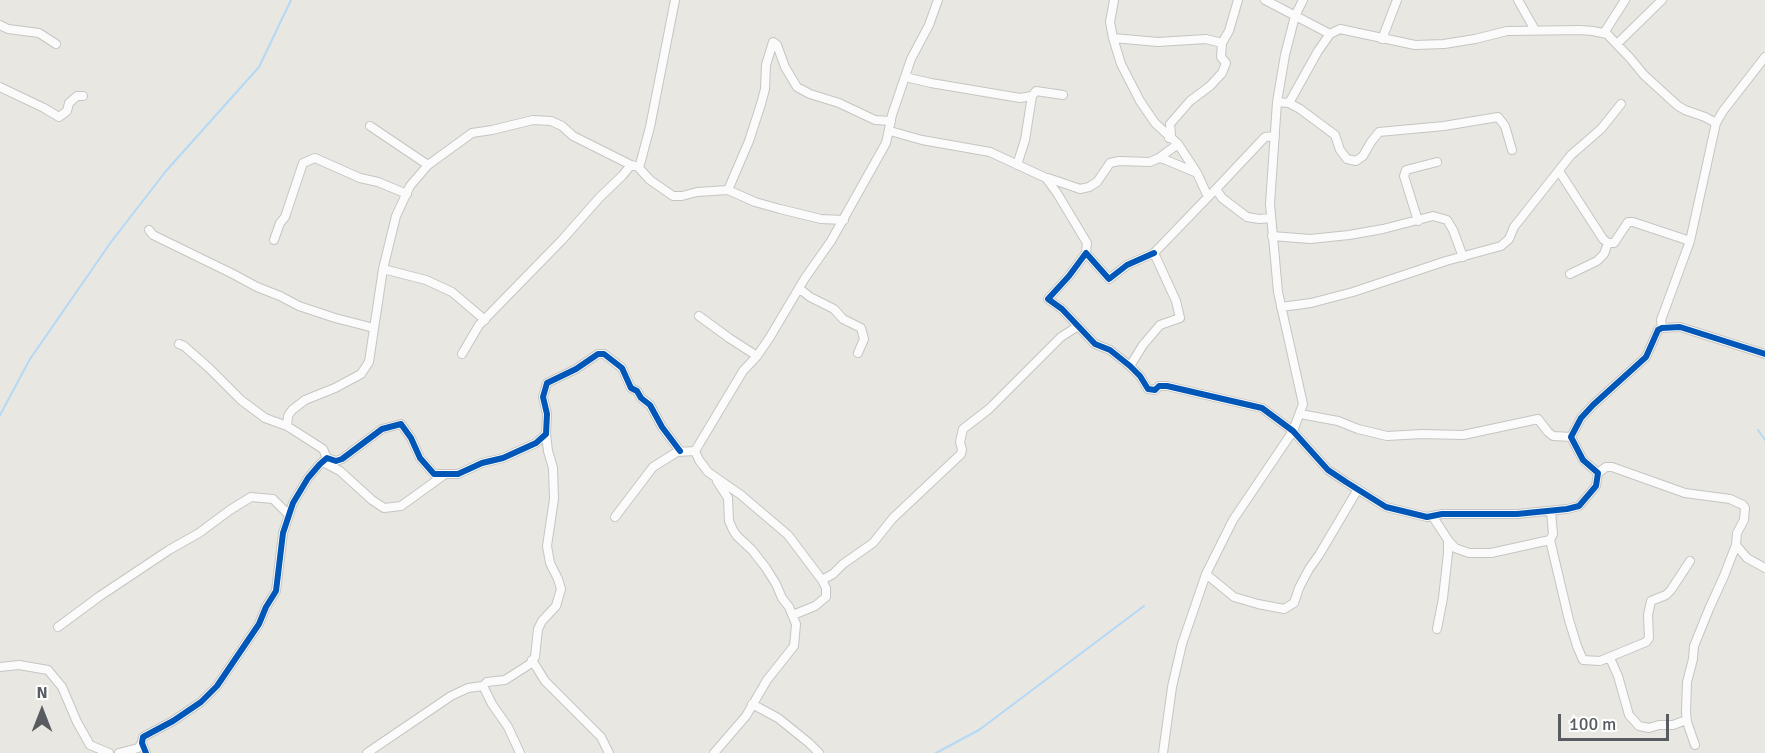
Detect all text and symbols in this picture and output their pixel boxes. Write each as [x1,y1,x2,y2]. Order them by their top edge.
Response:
north arrow [12,681,72,741]
text: N [36,683,48,703]
scale bar [1561,702,1672,740]
text: 100 m [1569,713,1616,735]

